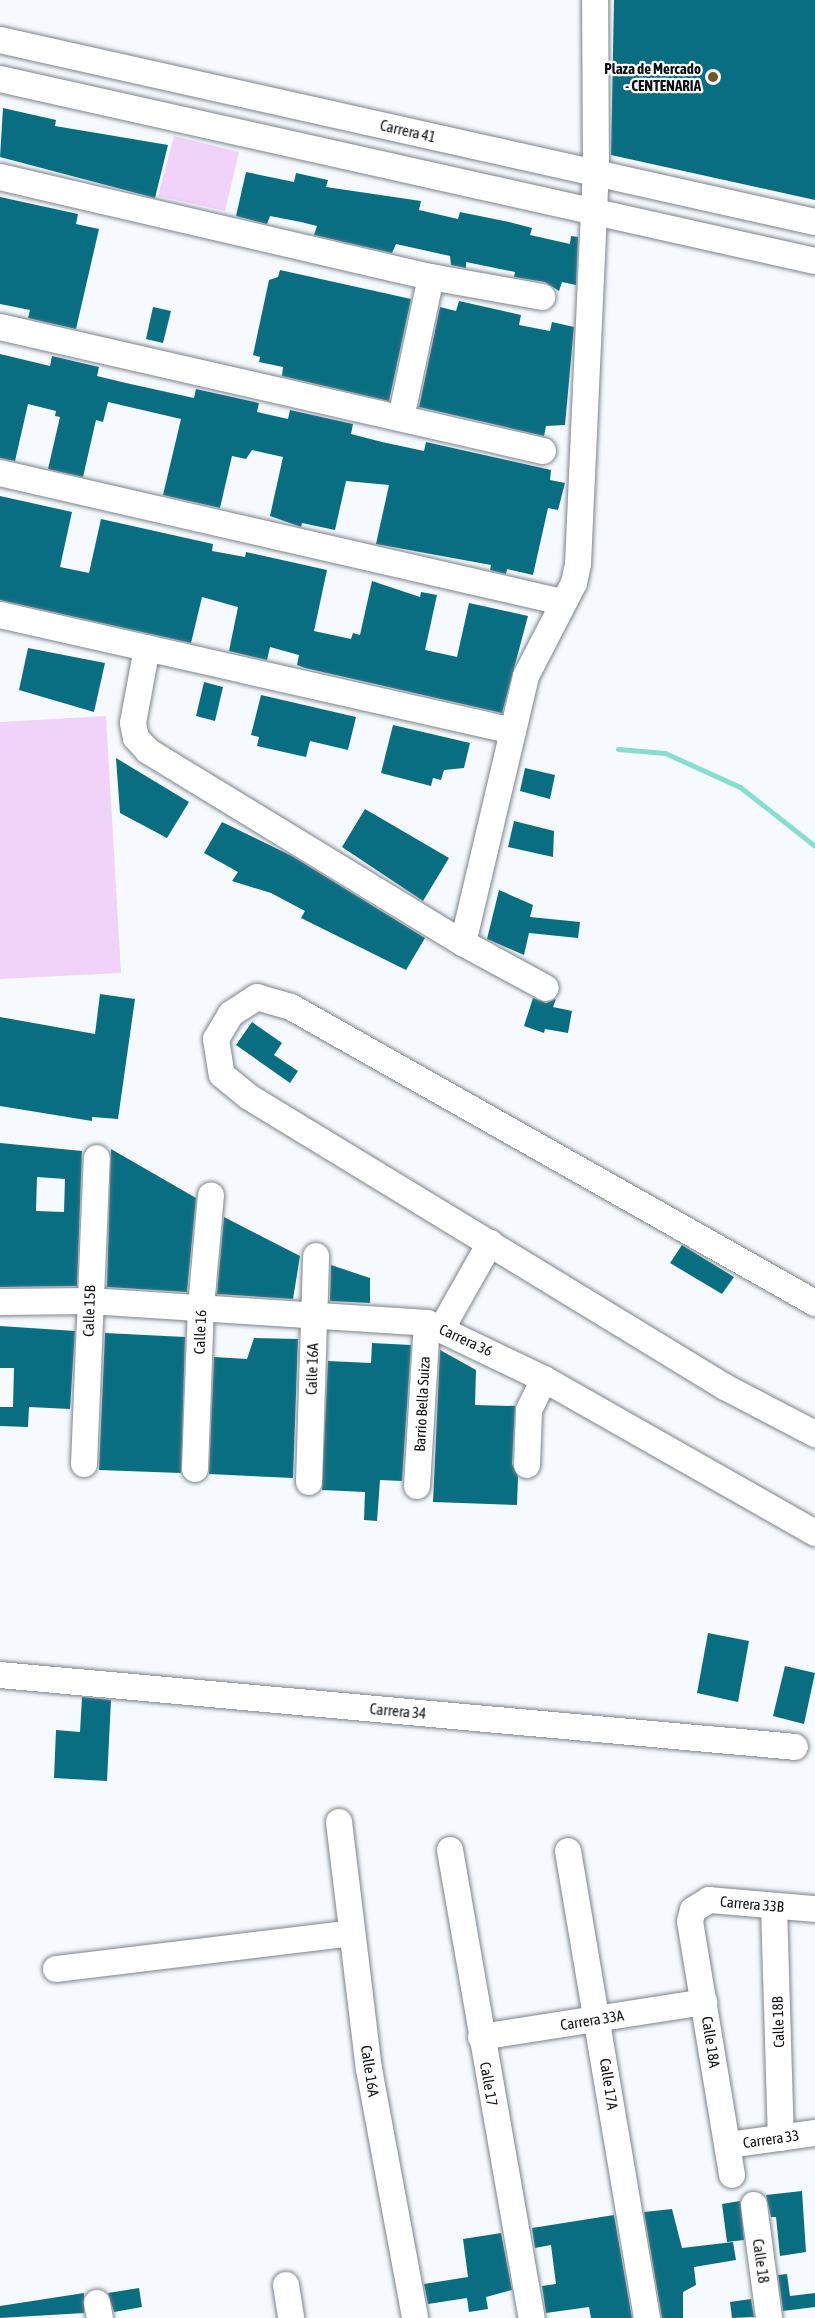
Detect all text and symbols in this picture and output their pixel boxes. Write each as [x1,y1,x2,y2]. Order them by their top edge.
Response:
place label: Plaza de Mercado - CENTENARIA [604,59,701,94]
marker: Plaza de Mercado - CENTENARIA [706,70,720,84]
street label: Carrera 41 [378,116,438,146]
street label: Calle 15B [79,1285,99,1337]
street label: Calle 16 [190,1309,210,1355]
street label: Carrera 36 [437,1320,495,1360]
street label: Calle 16A [302,1343,322,1395]
street label: Barrio Bella Suiza [411,1356,433,1452]
street label: Carrera 34 [369,1700,427,1722]
street label: Carrera 33B [719,1892,785,1916]
street label: Calle 18B [768,1996,788,2048]
street label: Carrera 33A [559,2006,625,2034]
street label: Calle 18A [698,2015,724,2069]
street label: Calle 16A [357,2044,383,2098]
street label: Calle 17A [596,2057,622,2111]
street label: Calle 17 [476,2061,502,2107]
street label: Carrera 33 [742,2126,800,2152]
street label: Calle 18 [749,2238,773,2284]

